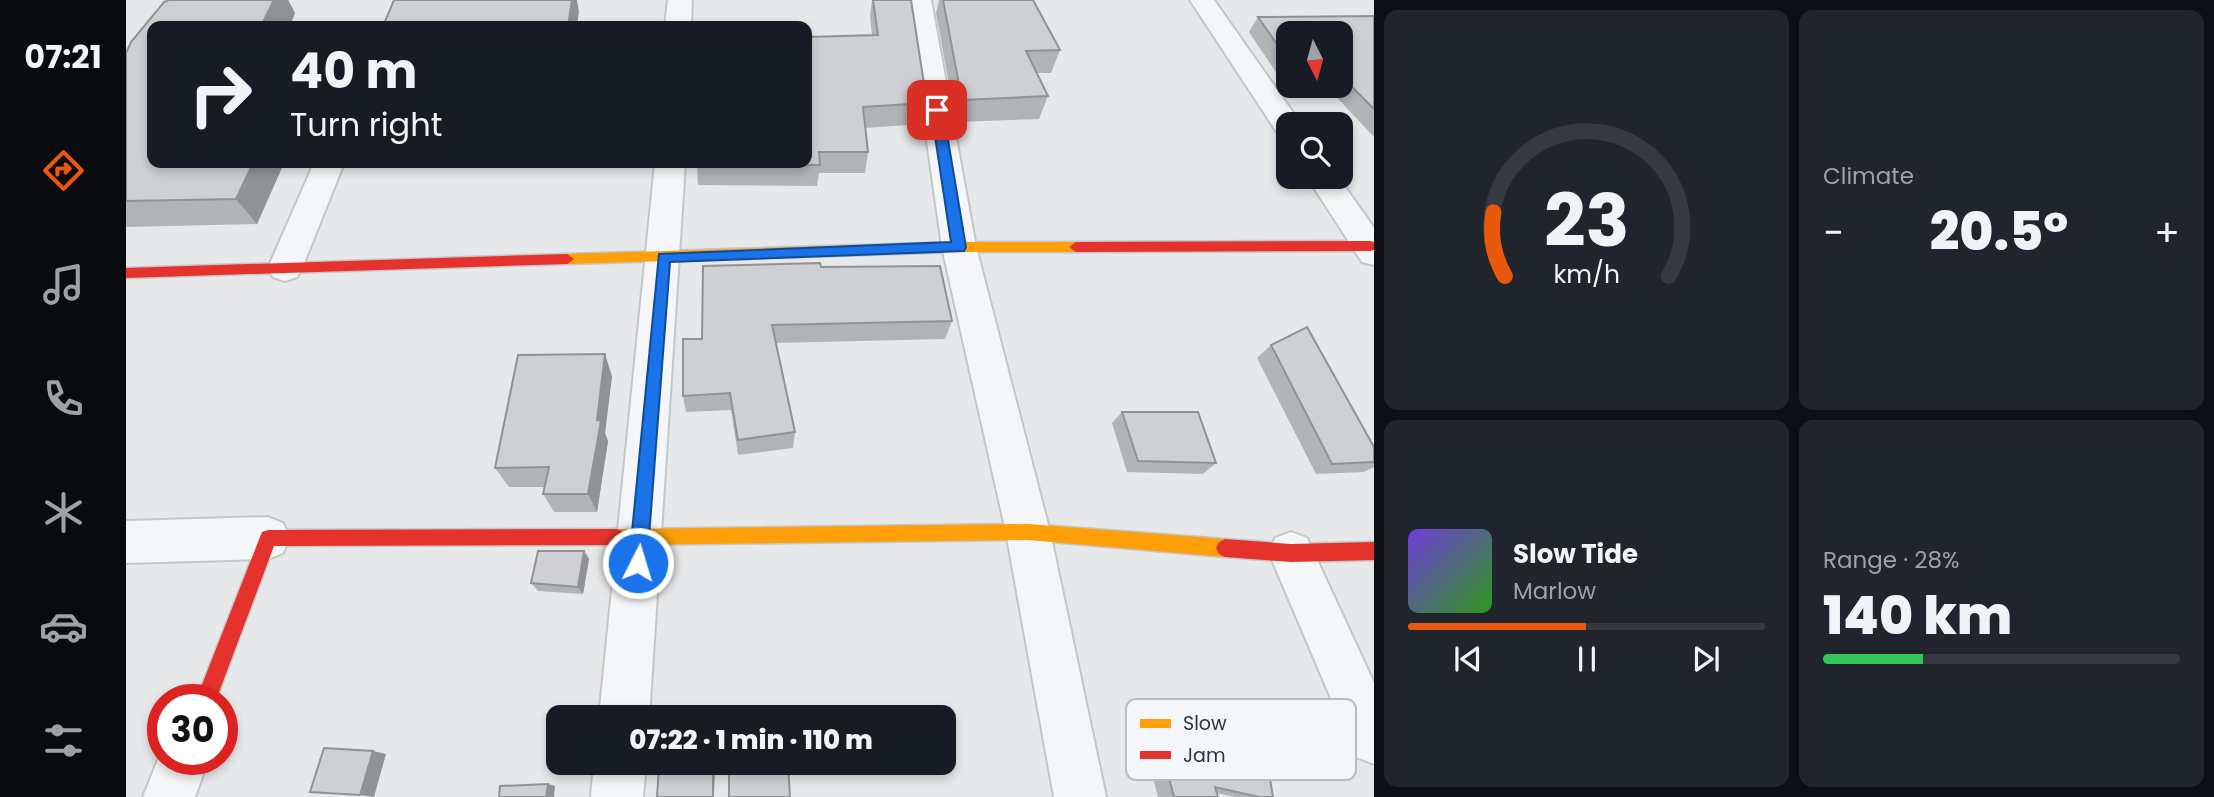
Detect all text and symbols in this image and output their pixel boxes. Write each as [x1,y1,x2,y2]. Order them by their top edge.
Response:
north arrow [1276,21,1353,98]
map controls [1276,21,1353,189]
text: 07:21 [24,34,102,79]
text: 40 m [290,37,417,105]
icon: right [175,49,266,140]
pin [907,80,967,140]
icon: arrive [918,91,956,129]
text: Turn right [290,102,442,147]
button: search [1276,112,1353,189]
icon: directions [39,146,88,195]
text: Climate [1823,160,1914,192]
text: 23 [1544,170,1629,271]
text: 20.5° [1930,195,2068,268]
text: − [1823,206,1844,259]
text: + [2154,206,2180,259]
text: km/h [1553,257,1620,292]
icon: music [39,260,88,309]
icon: phone [39,374,88,423]
icon: climate [39,488,88,537]
position arrow [601,526,675,600]
text: Slow Tide [1513,536,1638,572]
text: Range · 28% [1823,544,1959,576]
text: Marlow [1513,575,1596,607]
text: 140 km [1823,579,2012,652]
icon: car [39,602,88,651]
icon: previous [1449,640,1487,678]
icon: pause [1568,640,1606,678]
icon: next [1687,640,1725,678]
speed limit sign: 30 [147,684,238,775]
legend [1126,699,1356,780]
text: Slow [1183,710,1227,737]
icon: filters [39,716,88,765]
text: 07:22 · 1 min · 110 m [629,722,873,758]
text: Jam [1183,742,1225,769]

